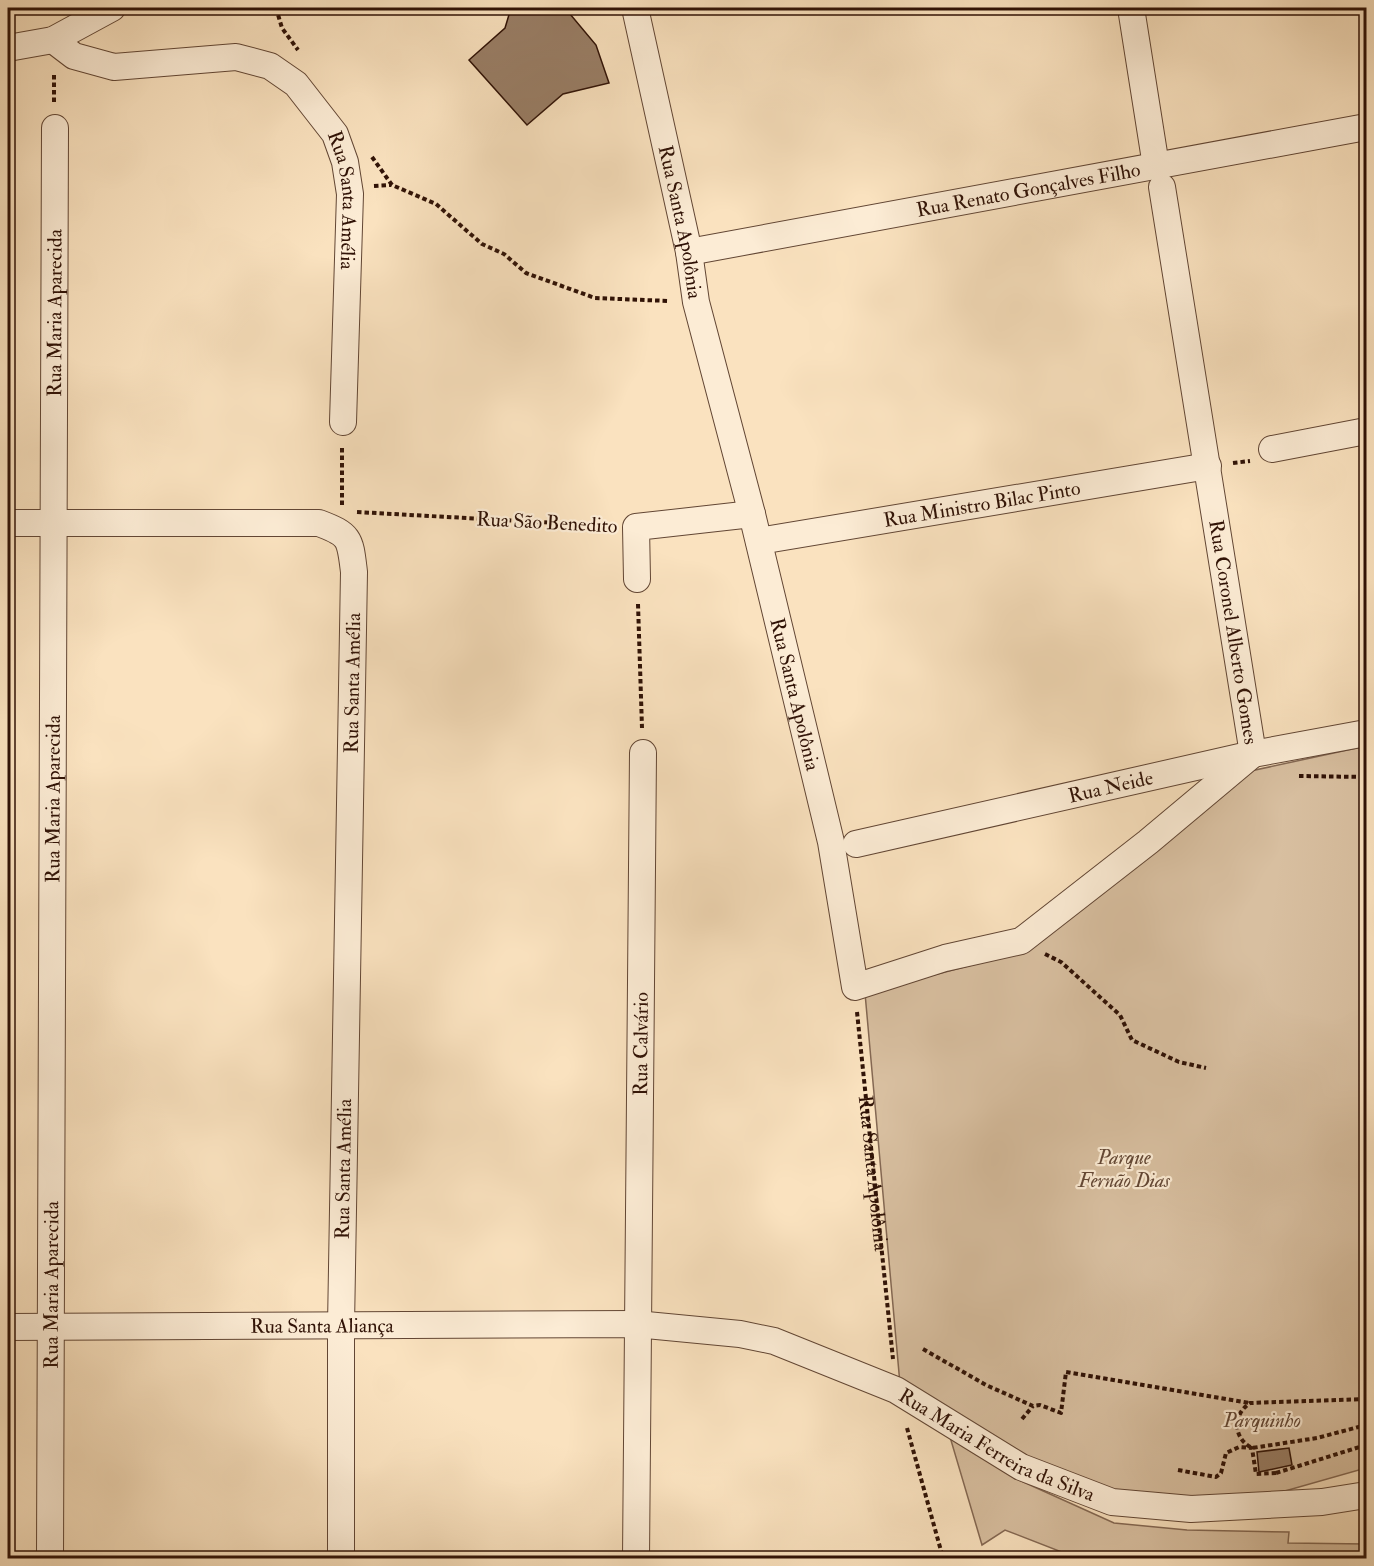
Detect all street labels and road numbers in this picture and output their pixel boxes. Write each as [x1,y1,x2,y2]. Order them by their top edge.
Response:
street label: Rua Santa Amélia [322,127,362,271]
street label: Rua Santa Apolônia [653,143,708,301]
street label: Rua Renato Gonçalves Filho [914,157,1142,223]
street label: Rua Maria Aparecida [42,228,68,397]
street label: Rua Ministro Bilac Pinto [882,476,1082,533]
street label: Rua São Benedito [476,506,618,539]
street label: Rua Coronel Alberto Gomes [1203,518,1264,746]
street label: Rua Santa Amélia [339,612,366,753]
street label: Rua Santa Apolônia [764,615,826,774]
street label: Rua Maria Aparecida [40,714,67,883]
street label: Rua Neide [1066,765,1155,809]
street label: Rua Calvário [628,992,654,1096]
street label: Rua Santa Apolônia [853,1094,894,1253]
street label: Rua Santa Amélia [330,1098,357,1239]
street label: Rua Maria Aparecida [39,1200,65,1369]
street label: Rua Santa Aliança [250,1313,395,1339]
street label: Rua Maria Ferreira da Silva [894,1383,1099,1507]

